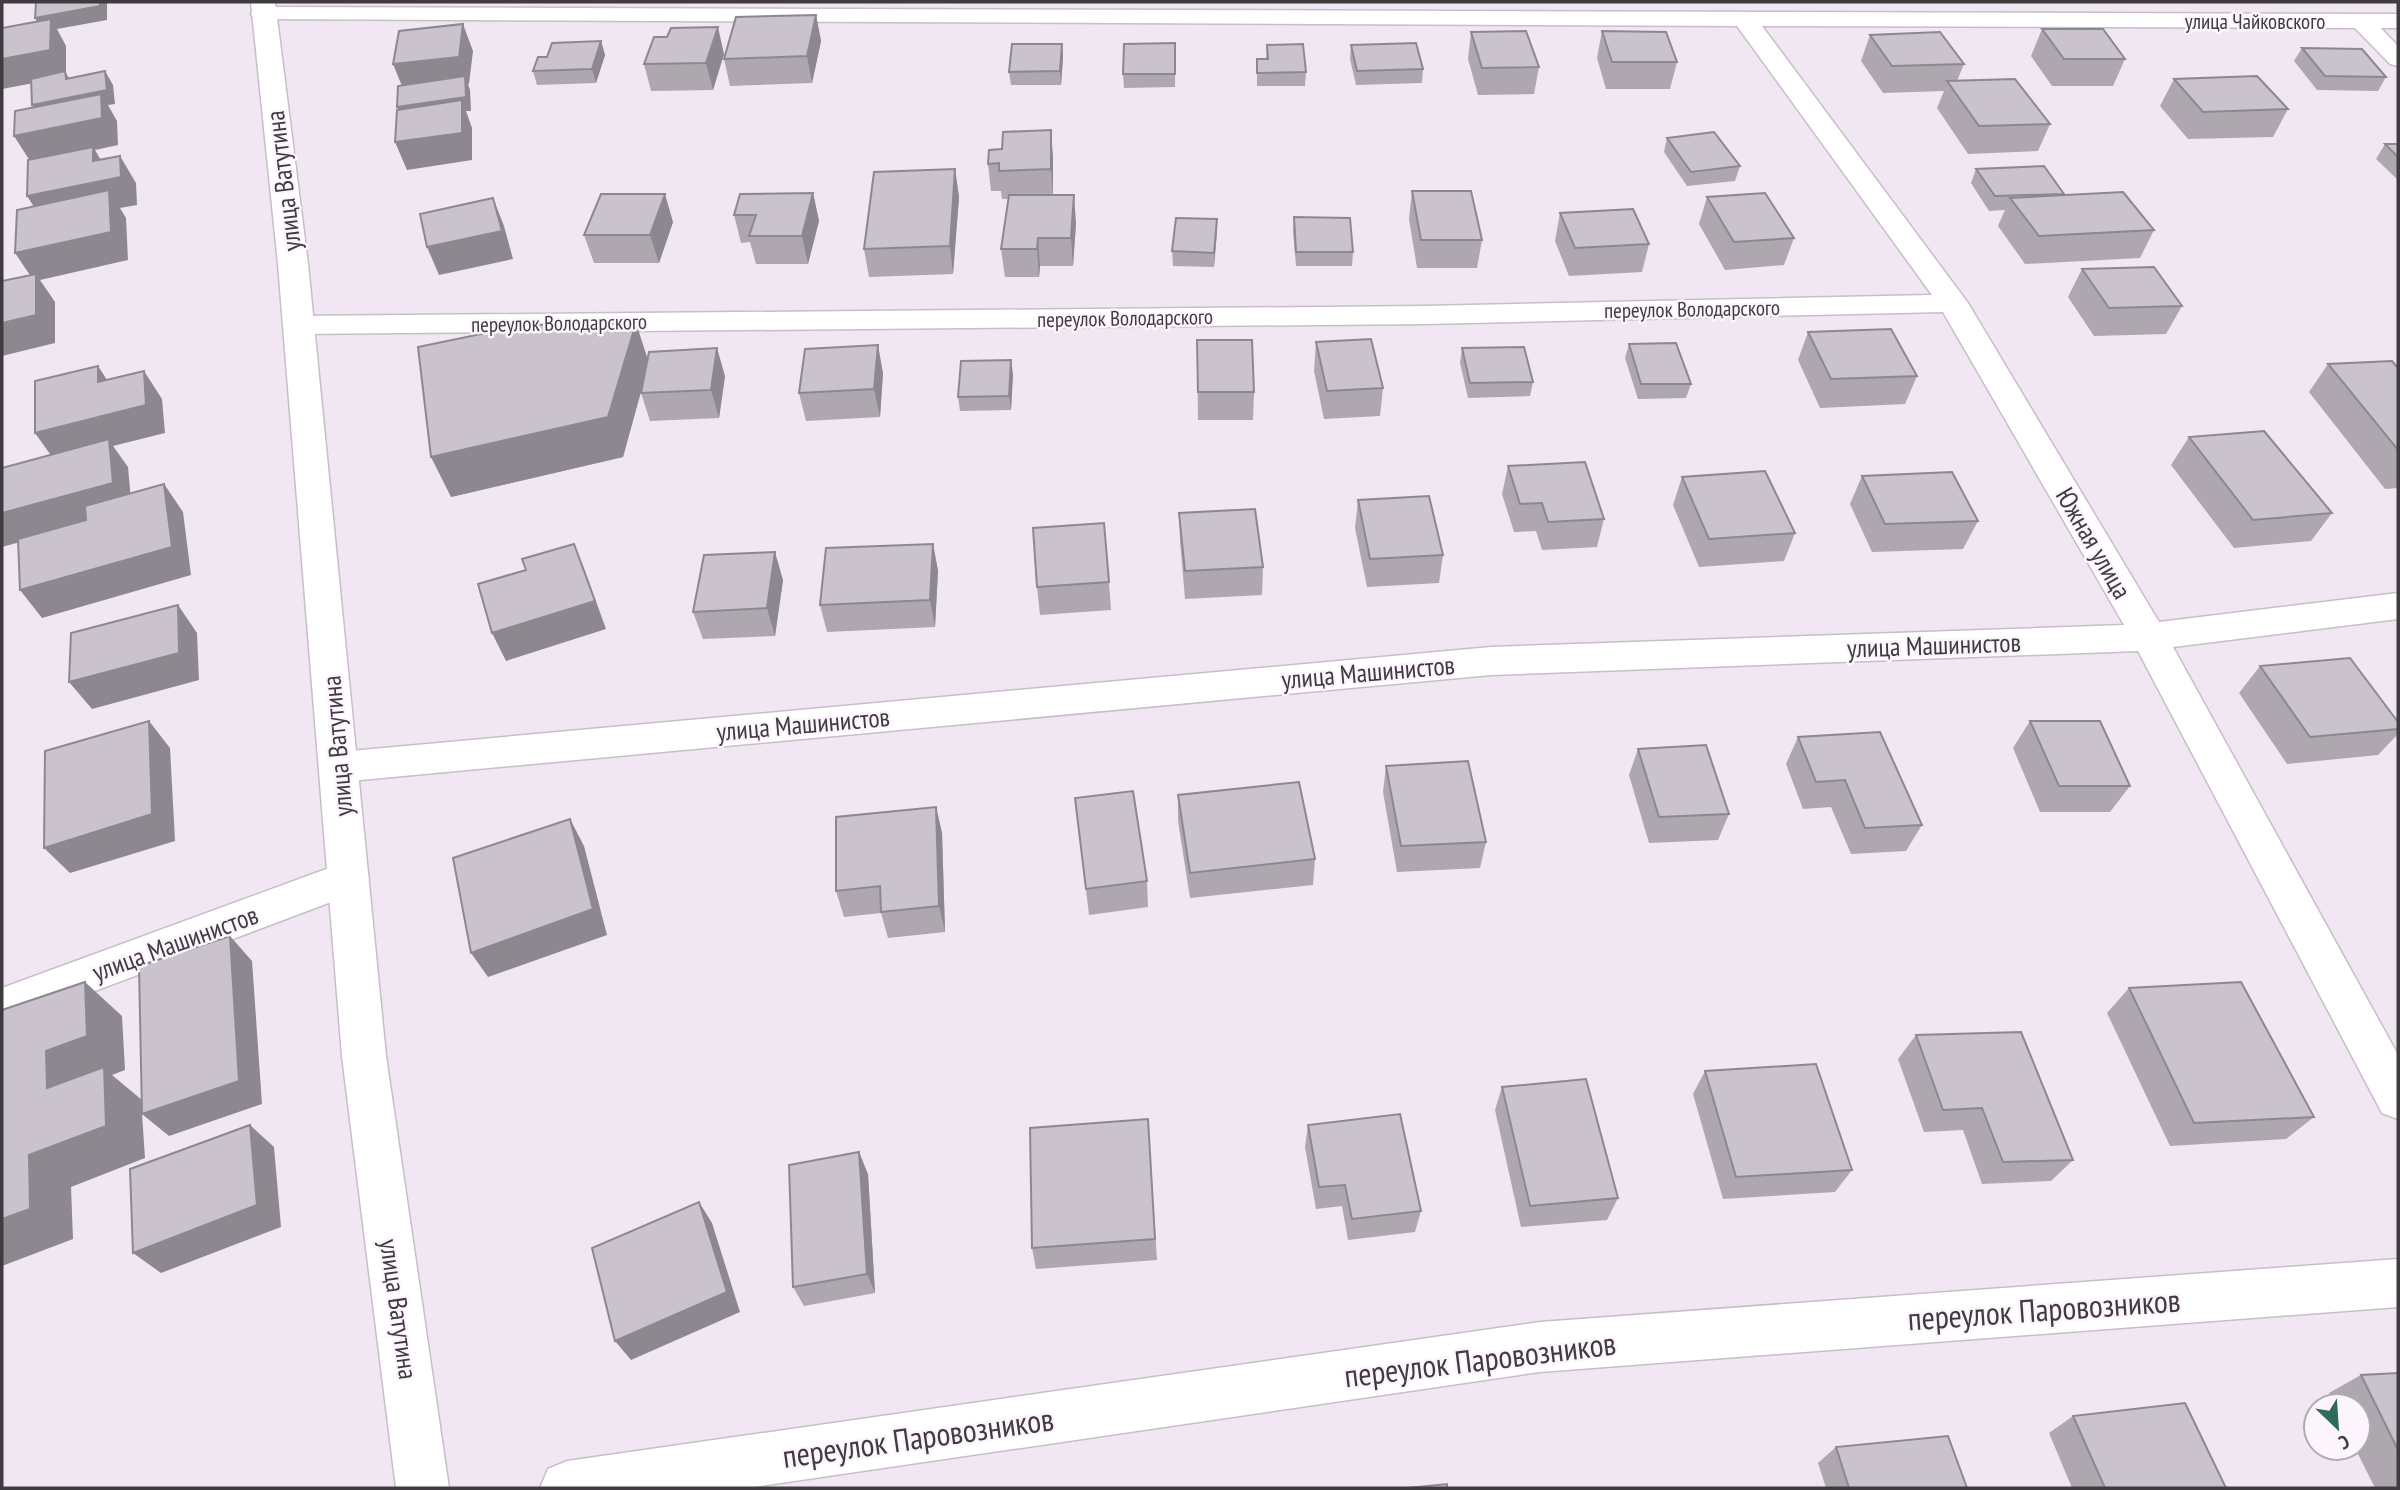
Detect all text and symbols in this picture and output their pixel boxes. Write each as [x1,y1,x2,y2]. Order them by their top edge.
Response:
street label: улица Чайковского [2185,8,2325,35]
street label: улица Ватутина [258,109,308,253]
street label: переулок Володарского [1604,294,1780,324]
street label: переулок Володарского [1037,303,1213,333]
street label: переулок Володарского [471,308,647,338]
street label: Южная улица [2049,481,2139,605]
street label: улица Машинистов [1846,625,2022,665]
street label: улица Машинистов [1280,648,1456,696]
street label: улица Ватутина [314,674,360,818]
street label: улица Машинистов [715,700,891,748]
street label: улица Машинистов [88,898,262,988]
street label: улица Ватутина [373,1237,425,1381]
street label: переулок Паровозников [1906,1279,2182,1339]
street label: переулок Паровозников [1342,1321,1618,1397]
north arrow [2302,1392,2372,1462]
street label: переулок Паровозников [780,1397,1056,1477]
text: С [2335,1430,2353,1455]

